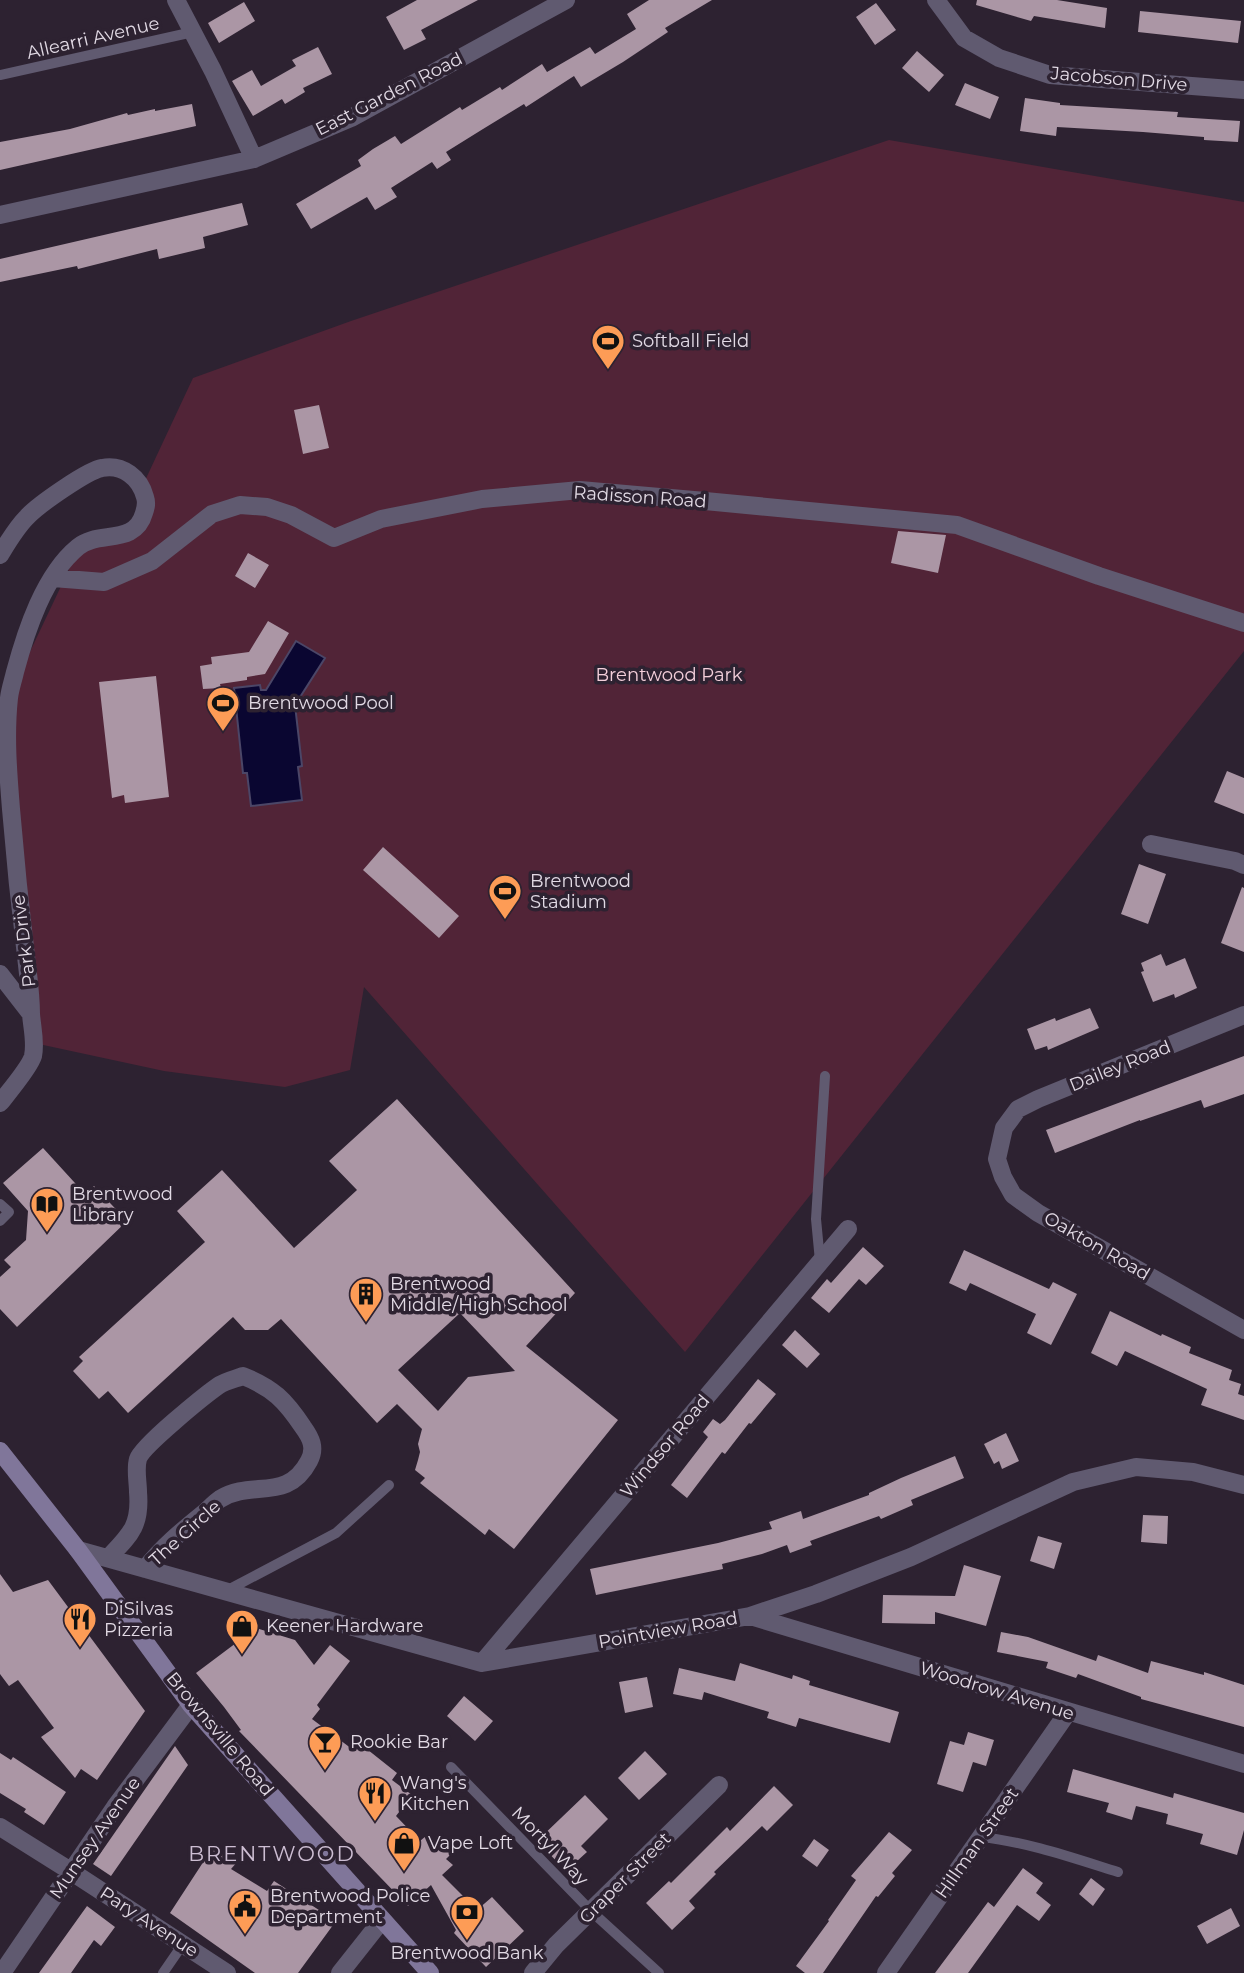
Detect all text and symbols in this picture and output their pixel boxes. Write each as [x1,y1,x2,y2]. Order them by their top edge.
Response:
street label: Allearri Avenue [25,12,162,64]
street label: East Garden Road [312,47,466,141]
street label: Jacobson Drive [1049,62,1188,96]
sports icon: Softball Field [589,322,627,371]
place label: Softball Field [632,330,749,352]
street label: Radisson Road [573,481,707,513]
park label: Brentwood Park [596,664,743,686]
sports icon: Brentwood Pool [204,684,242,733]
place label: Brentwood Pool [248,692,394,714]
place label: Brentwood Stadium [530,870,631,913]
sports icon: Brentwood Stadium [486,872,524,921]
street label: Park Drive [7,893,41,988]
street label: Dailey Road [1066,1036,1174,1096]
place label: Brentwood Library [72,1183,173,1226]
library icon: Brentwood Library [28,1185,66,1234]
street label: Oakton Road [1040,1207,1154,1285]
place label: Brentwood Middle/High School [390,1273,568,1316]
building icon: Brentwood Middle/High School [347,1275,385,1324]
street label: Windsor Road [615,1390,715,1502]
street label: The Circle [145,1495,225,1571]
place label: DiSilvas Pizzeria [104,1598,173,1641]
restaurant icon: DiSilvas Pizzeria [61,1600,99,1649]
shop icon: Keener Hardware [223,1607,261,1656]
street label: Pointview Road [597,1607,739,1653]
place label: Keener Hardware [266,1615,424,1637]
street label: Woodrow Avenue [917,1657,1077,1725]
street label: Brownsville Road [162,1668,278,1800]
bar icon: Rookie Bar [306,1723,344,1772]
place label: Rookie Bar [350,1731,448,1753]
place label: Wang's Kitchen [400,1772,470,1815]
street label: Munsey Avenue [45,1773,145,1903]
restaurant icon: Wang's Kitchen [356,1774,394,1823]
street label: Hillman Street [931,1783,1023,1903]
street label: Mortyl Way [507,1802,593,1890]
shop icon: Vape Loft [385,1824,423,1873]
street label: Graper Street [575,1828,675,1928]
place label: Vape Loft [428,1832,513,1854]
district label: BRENTWOOD [188,1841,356,1866]
street label: Pary Avenue [96,1882,202,1962]
place label: Brentwood Police Department [270,1885,430,1928]
public building icon: Brentwood Police Department [226,1887,264,1936]
bank icon: Brentwood Bank [448,1893,486,1942]
place label: Brentwood Bank [391,1942,544,1964]

